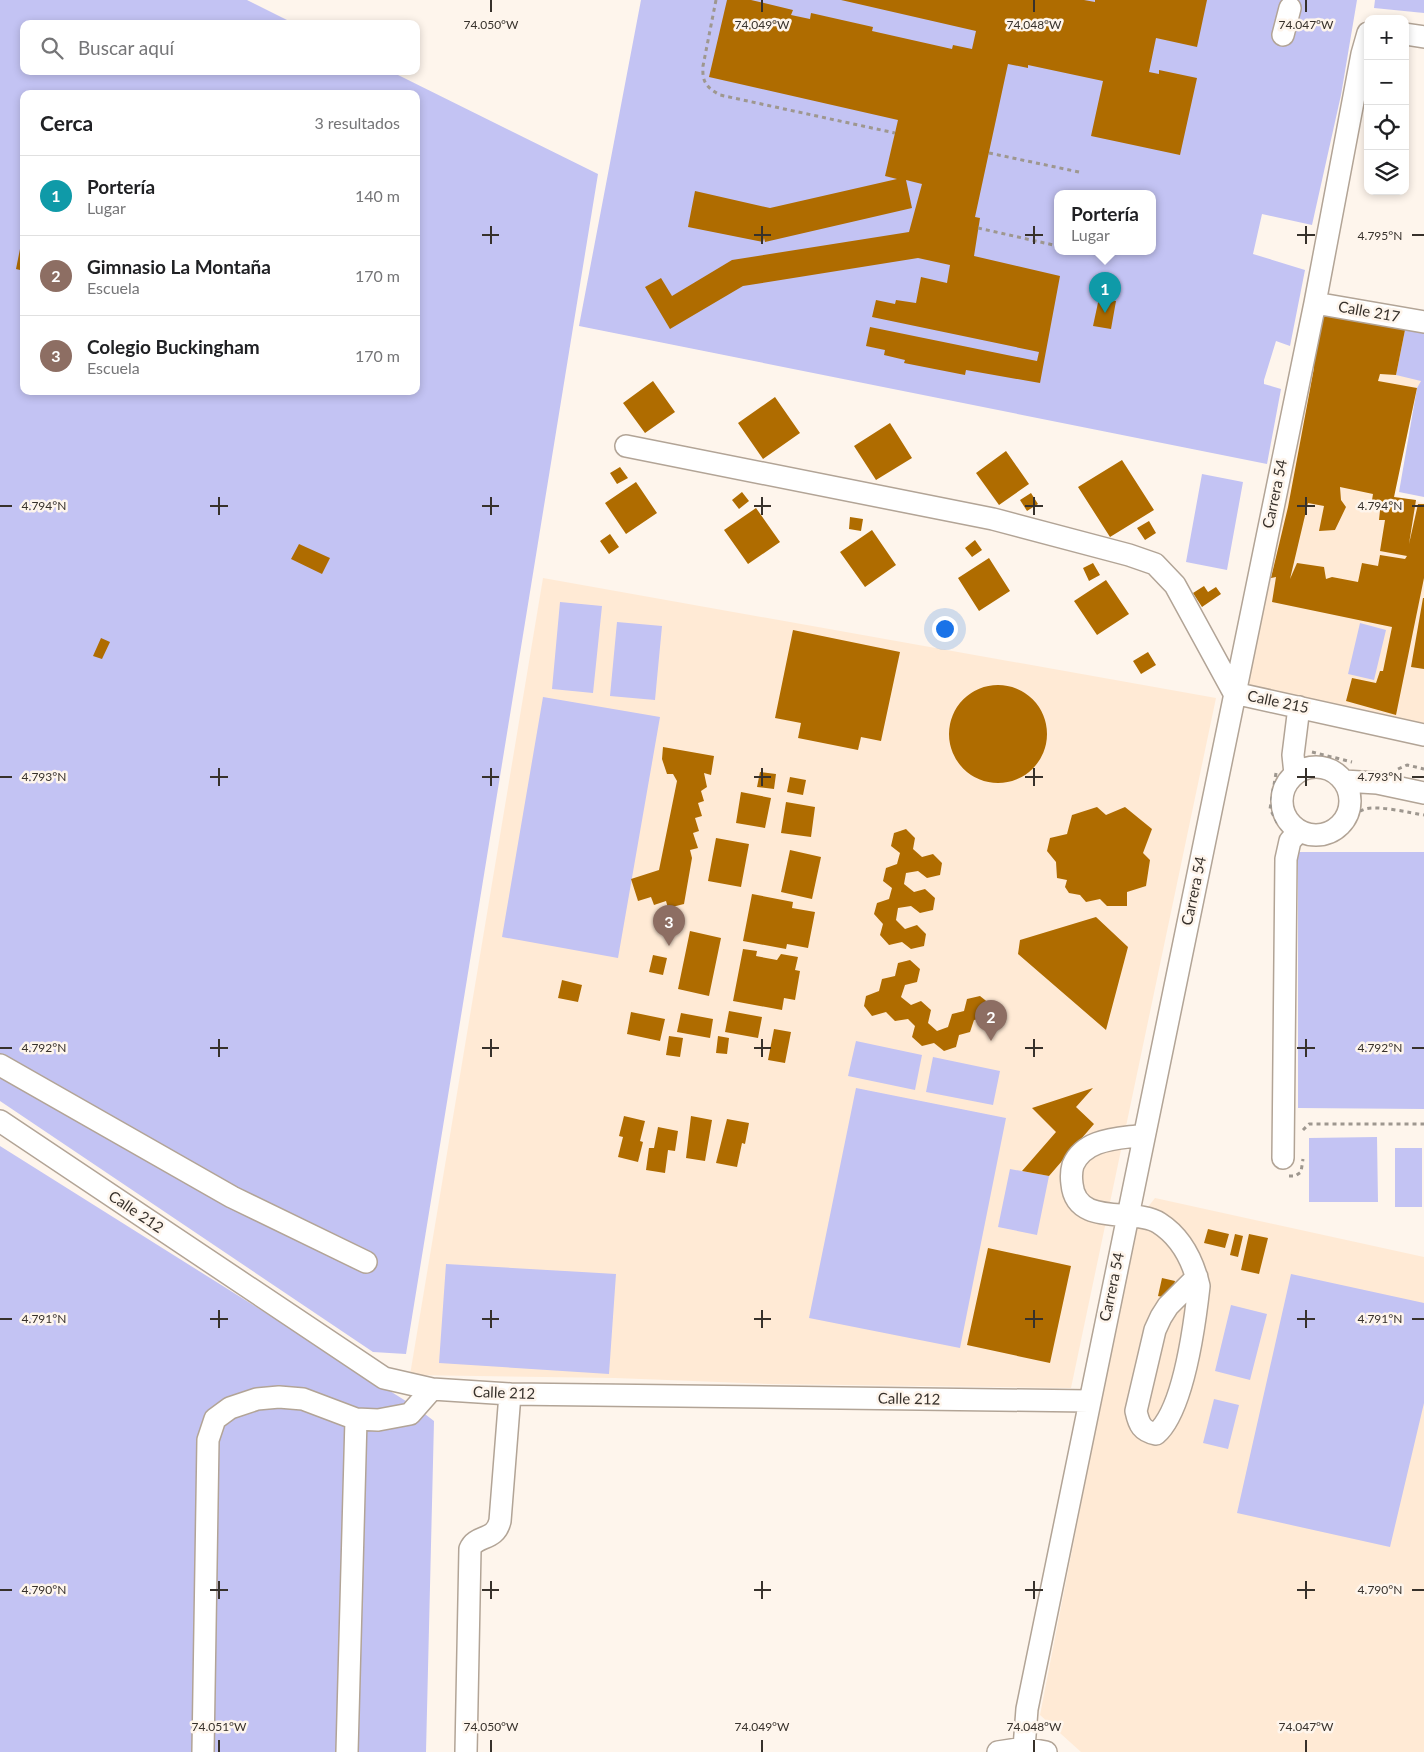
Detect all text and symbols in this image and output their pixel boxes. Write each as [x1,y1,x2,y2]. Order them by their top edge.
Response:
map controls [1364,15,1409,195]
button: + [1364,15,1409,60]
text: 74.050°W [463,17,519,32]
text: 74.049°W [734,17,790,32]
text: 74.048°W [1006,17,1062,32]
text: 74.047°W [1278,17,1334,32]
search box [20,20,420,75]
icon: search [38,34,66,62]
text: Buscar aquí [78,36,174,59]
button: − [1364,60,1409,105]
button: locate [1364,105,1409,150]
text: Cerca [40,110,93,135]
text: 3 resultados [314,113,400,132]
button: layers [1364,150,1409,195]
text: Portería [87,175,155,198]
text: 1 [51,186,61,205]
text: 140 m [355,186,400,205]
popup [1054,190,1156,255]
text: Lugar [87,198,126,217]
text: Portería [1071,202,1139,225]
text: Lugar [1071,225,1110,244]
text: 4.795°N [1358,228,1402,243]
text: Gimnasio La Montaña [87,255,271,278]
text: 2 [51,266,61,285]
text: 170 m [355,266,400,285]
pin: 1 [1089,272,1121,313]
text: Escuela [87,278,140,297]
street label: Calle 217 [1337,297,1402,325]
text: Colegio Buckingham [87,335,260,358]
text: 3 [51,346,61,365]
text: 170 m [355,346,400,365]
text: Escuela [87,358,140,377]
street label: Carrera 54 [1258,457,1290,530]
text: 4.794°N [22,498,66,513]
text: 4.794°N [1358,498,1402,513]
your location [932,616,958,642]
street label: Calle 215 [1246,686,1311,716]
text: 4.793°N [22,769,66,784]
text: 4.793°N [1358,769,1402,784]
street label: Carrera 54 [1177,854,1209,927]
pin: 3 [653,905,685,946]
pin: 2 [975,1000,1007,1041]
text: 4.792°N [22,1040,66,1055]
text: 4.792°N [1358,1040,1402,1055]
street label: Calle 212 [106,1186,167,1236]
street label: Carrera 54 [1095,1250,1127,1323]
text: 4.791°N [22,1311,66,1326]
text: 4.791°N [1358,1311,1402,1326]
street label: Calle 212 [473,1382,536,1402]
street label: Calle 212 [878,1388,940,1408]
text: 4.790°N [22,1582,66,1597]
text: 4.790°N [1358,1582,1402,1597]
text: 74.051°W [191,1719,247,1734]
text: 74.050°W [463,1719,519,1734]
text: 74.049°W [734,1719,790,1734]
text: 74.048°W [1006,1719,1062,1734]
text: 74.047°W [1278,1719,1334,1734]

